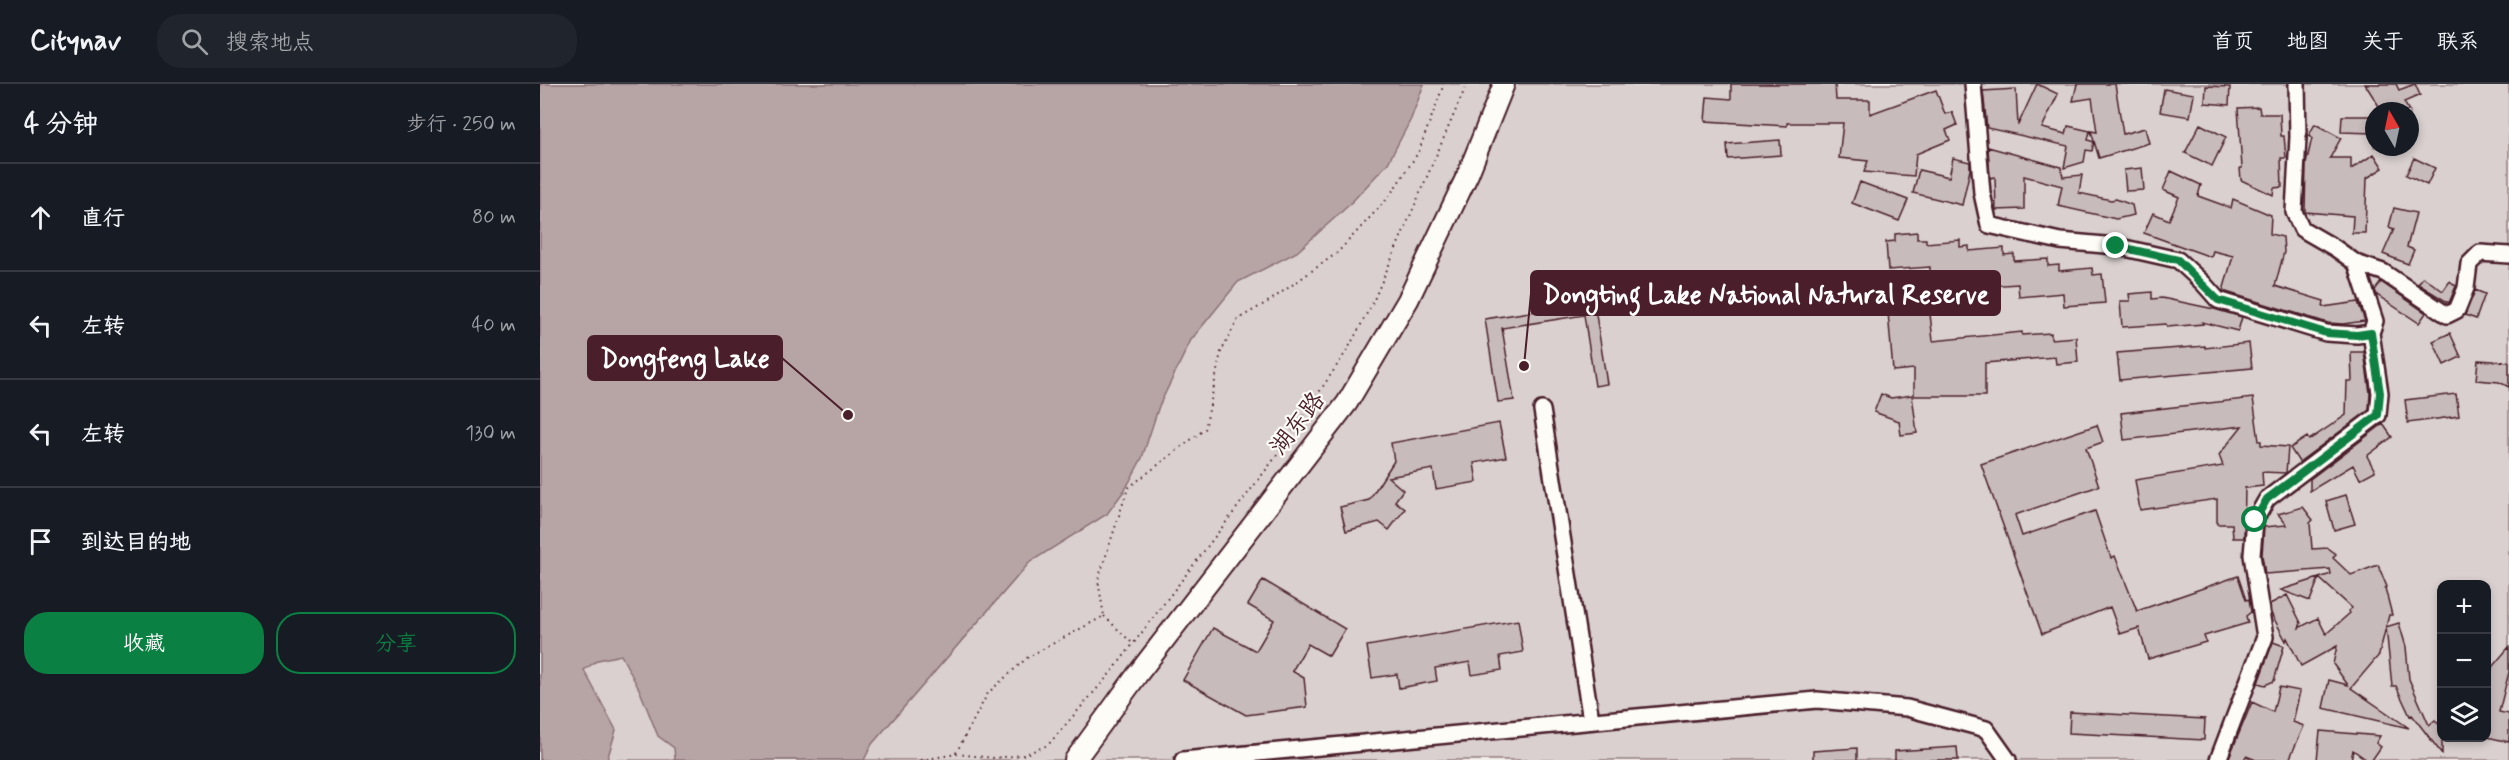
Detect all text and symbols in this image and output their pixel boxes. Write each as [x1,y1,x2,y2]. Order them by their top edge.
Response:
search box [157,14,577,68]
text: Citynav [30,23,121,60]
icon: search [178,25,211,58]
text: 首页 [2212,28,2254,56]
text: 地图 [2287,28,2329,56]
text: 关于 [2362,28,2404,56]
text: 联系 [2437,28,2479,56]
text: 搜索地点 [226,29,314,57]
north arrow [2365,102,2419,156]
text: 4 分钟 [24,108,98,142]
text: 步行 · 250 m [407,111,516,138]
icon: ahead [24,201,57,234]
text: 80 m [472,204,516,231]
text: 直行 [81,205,125,233]
route end [2102,232,2128,258]
callout: Dongting Lake National Natural Reserve [1531,271,2000,315]
text: Dongting Lake National Natural Reserve [1543,279,1990,316]
icon: left [24,309,57,342]
text: 40 m [472,312,516,339]
text: 左转 [81,313,125,341]
callout: Dongfeng Lake [588,336,782,380]
text: Dongfeng Lake [600,343,770,380]
street label: 湖东路 [1264,386,1332,462]
icon: left [24,417,57,450]
text: 130 m [465,420,516,447]
text: 左转 [81,421,125,449]
route start [2241,506,2267,532]
icon: arrive [24,525,57,558]
text: 到达目的地 [81,529,191,557]
map controls [2437,580,2491,742]
button: + [2437,580,2491,634]
button: 收藏 [24,612,264,674]
button: 分享 [276,612,516,674]
button: − [2437,634,2491,688]
button: layers [2437,688,2491,742]

